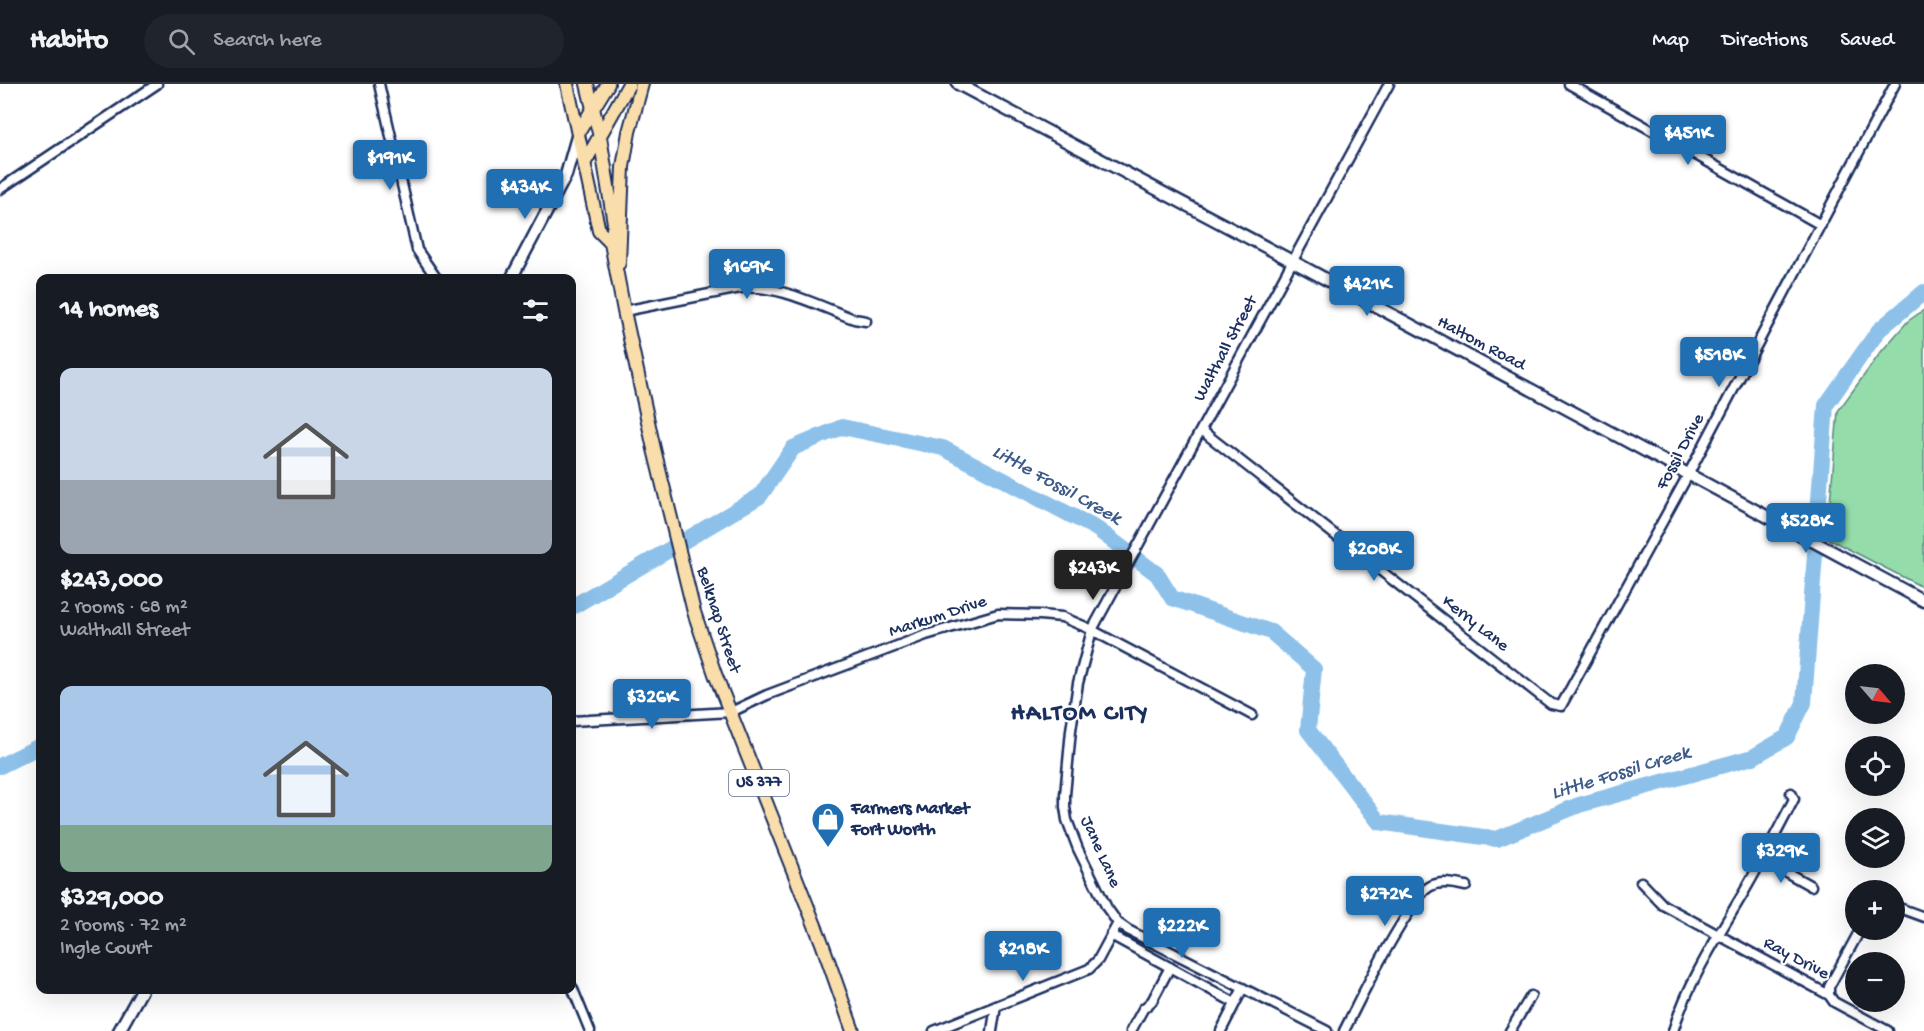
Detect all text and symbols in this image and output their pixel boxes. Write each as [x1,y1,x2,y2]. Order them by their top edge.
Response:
search box [144,14,564,68]
text: Habito [30,25,108,58]
icon: search [165,25,198,58]
text: Search here [213,28,322,54]
text: Map [1652,29,1689,54]
text: Directions [1722,29,1807,54]
text: Saved [1840,29,1894,54]
pin: $451K [1646,115,1730,166]
text: $451K [1664,123,1712,146]
pin: $191K [348,140,432,191]
text: $191K [367,148,413,171]
pin: $434K [483,169,567,220]
text: $434K [500,177,550,200]
pin: $169K [705,249,789,300]
text: $169K [723,257,771,280]
pin: $421K [1325,266,1409,317]
text: $421K [1343,274,1391,297]
street label: Walthall Street [1189,291,1263,405]
icon: filters [519,294,552,327]
text: 14 homes [60,295,158,326]
street label: Haltom Road [1433,312,1530,377]
pin: $518K [1677,337,1761,388]
text: $518K [1694,345,1744,368]
icon: home [252,407,360,515]
street label: Fossil Drive [1652,410,1710,495]
water label: Little Fossil Creek [988,441,1126,532]
pin: $528K [1764,503,1848,554]
text: $528K [1780,511,1832,534]
pin: $208K [1332,531,1416,582]
text: $208K [1348,539,1400,562]
pin: $243K [1051,550,1135,601]
text: $243K [1068,558,1118,581]
street label: Belknap Street [691,563,746,677]
text: $243,000 [60,566,163,597]
street label: Markum Drive [886,591,990,643]
street label: Kerry Lane [1437,591,1513,657]
text: 2 rooms · 68 m² [60,597,188,620]
text: Walthall Street [60,620,189,643]
north arrow [1845,664,1905,724]
map controls [1845,664,1905,1012]
pin: $326K [610,679,694,730]
text: $326K [627,687,677,710]
district label: HALTOM CITY [1011,700,1149,729]
icon: home [252,725,360,833]
button: locate [1845,736,1905,796]
water label: Little Fossil Creek [1549,741,1695,806]
road number: US 377 [729,770,789,796]
place label: Farmers Market Fort Worth [850,799,971,841]
shop icon: Farmers Market Fort Worth [810,801,846,848]
button: layers [1845,808,1905,868]
street label: Jane Lane [1075,813,1125,892]
pin: $329K [1739,833,1823,884]
text: $329K [1756,841,1806,864]
pin: $272K [1343,876,1427,927]
button: + [1845,880,1905,940]
text: $329,000 [60,884,163,915]
text: $272K [1360,884,1410,907]
pin: $222K [1140,908,1224,959]
text: 2 rooms · 72 m² [60,915,187,938]
text: $222K [1157,916,1207,939]
pin: $218K [981,931,1065,982]
street label: Ray Drive [1759,933,1833,985]
text: Ingle Court [60,938,151,961]
text: $218K [999,939,1047,962]
button: − [1845,952,1905,1012]

